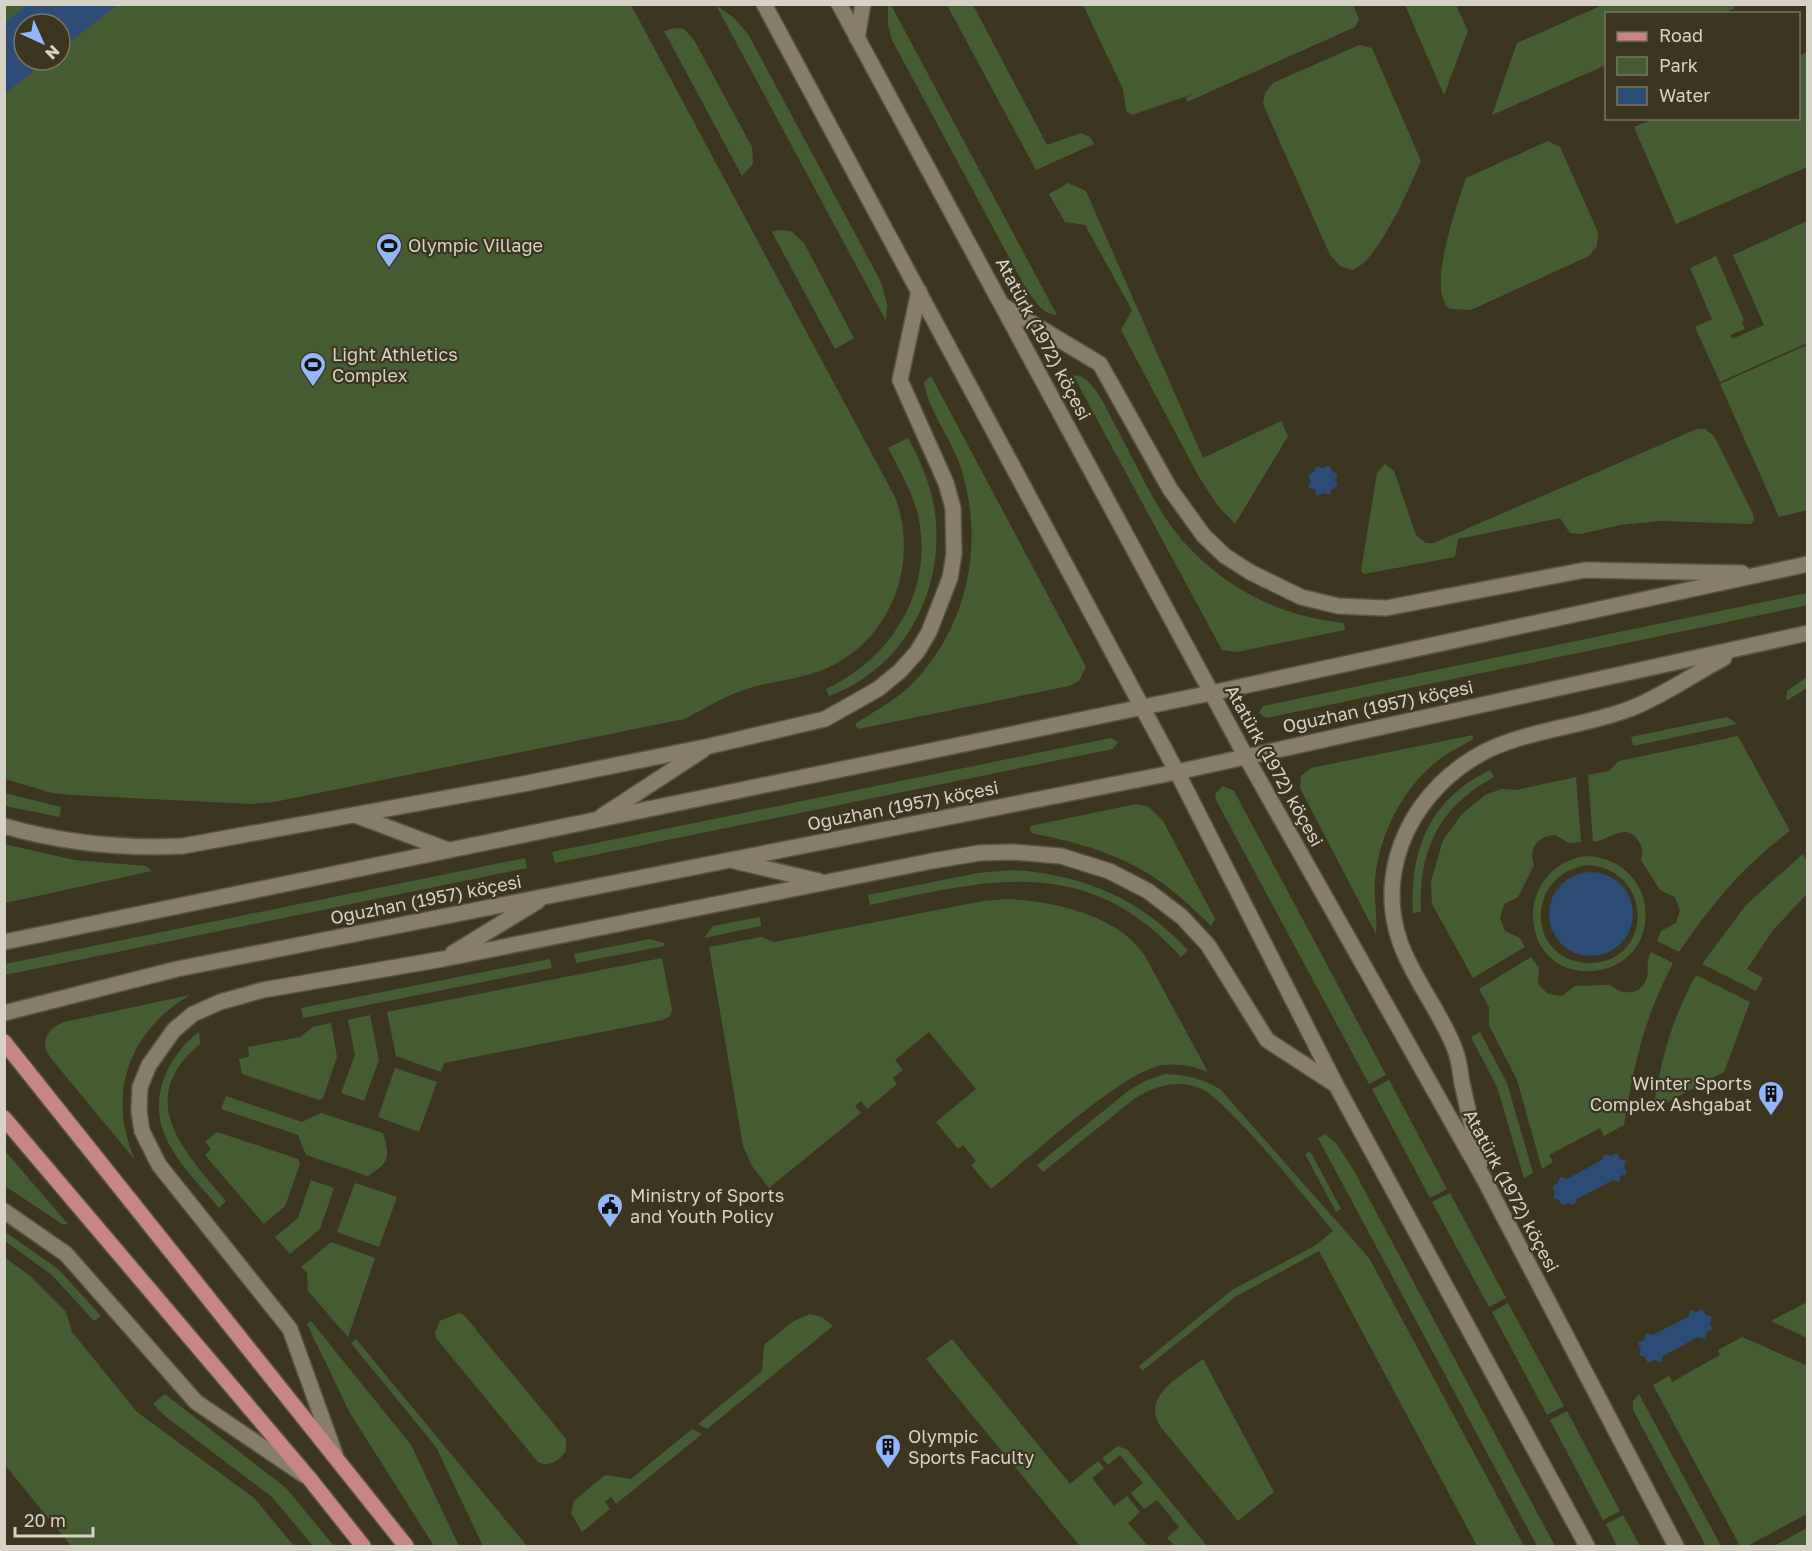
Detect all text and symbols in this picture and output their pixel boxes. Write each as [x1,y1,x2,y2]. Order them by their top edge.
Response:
north arrow [12,12,72,72]
legend [1605,12,1800,120]
text: Road [1659,24,1703,46]
text: N [41,41,64,64]
text: Park [1659,54,1698,76]
text: Water [1659,84,1710,106]
sports icon: Olympic Village [374,231,404,269]
place label: Olympic Village [408,234,543,256]
street label: Atatürk (1972) köçesi [992,253,1096,424]
place label: Light Athletics Complex [332,343,458,386]
sports icon: Light Athletics Complex [298,350,328,388]
street label: Oguzhan (1957) köçesi [1280,675,1475,737]
street label: Atatürk (1972) köçesi [1221,681,1328,850]
street label: Oguzhan (1957) köçesi [805,776,1000,834]
street label: Oguzhan (1957) köçesi [328,870,523,928]
place label: Winter Sports Complex Ashgabat [1590,1072,1752,1115]
building icon: Winter Sports Complex Ashgabat [1756,1079,1786,1117]
street label: Atatürk (1972) köçesi [1460,1105,1564,1276]
place label: Ministry of Sports and Youth Policy [630,1184,784,1227]
public building icon: Ministry of Sports and Youth Policy [595,1191,625,1229]
place label: Olympic Sports Faculty [908,1425,1034,1468]
building icon: Olympic Sports Faculty [873,1432,903,1470]
scale bar [15,1500,93,1538]
text: 20 m [24,1509,66,1531]

